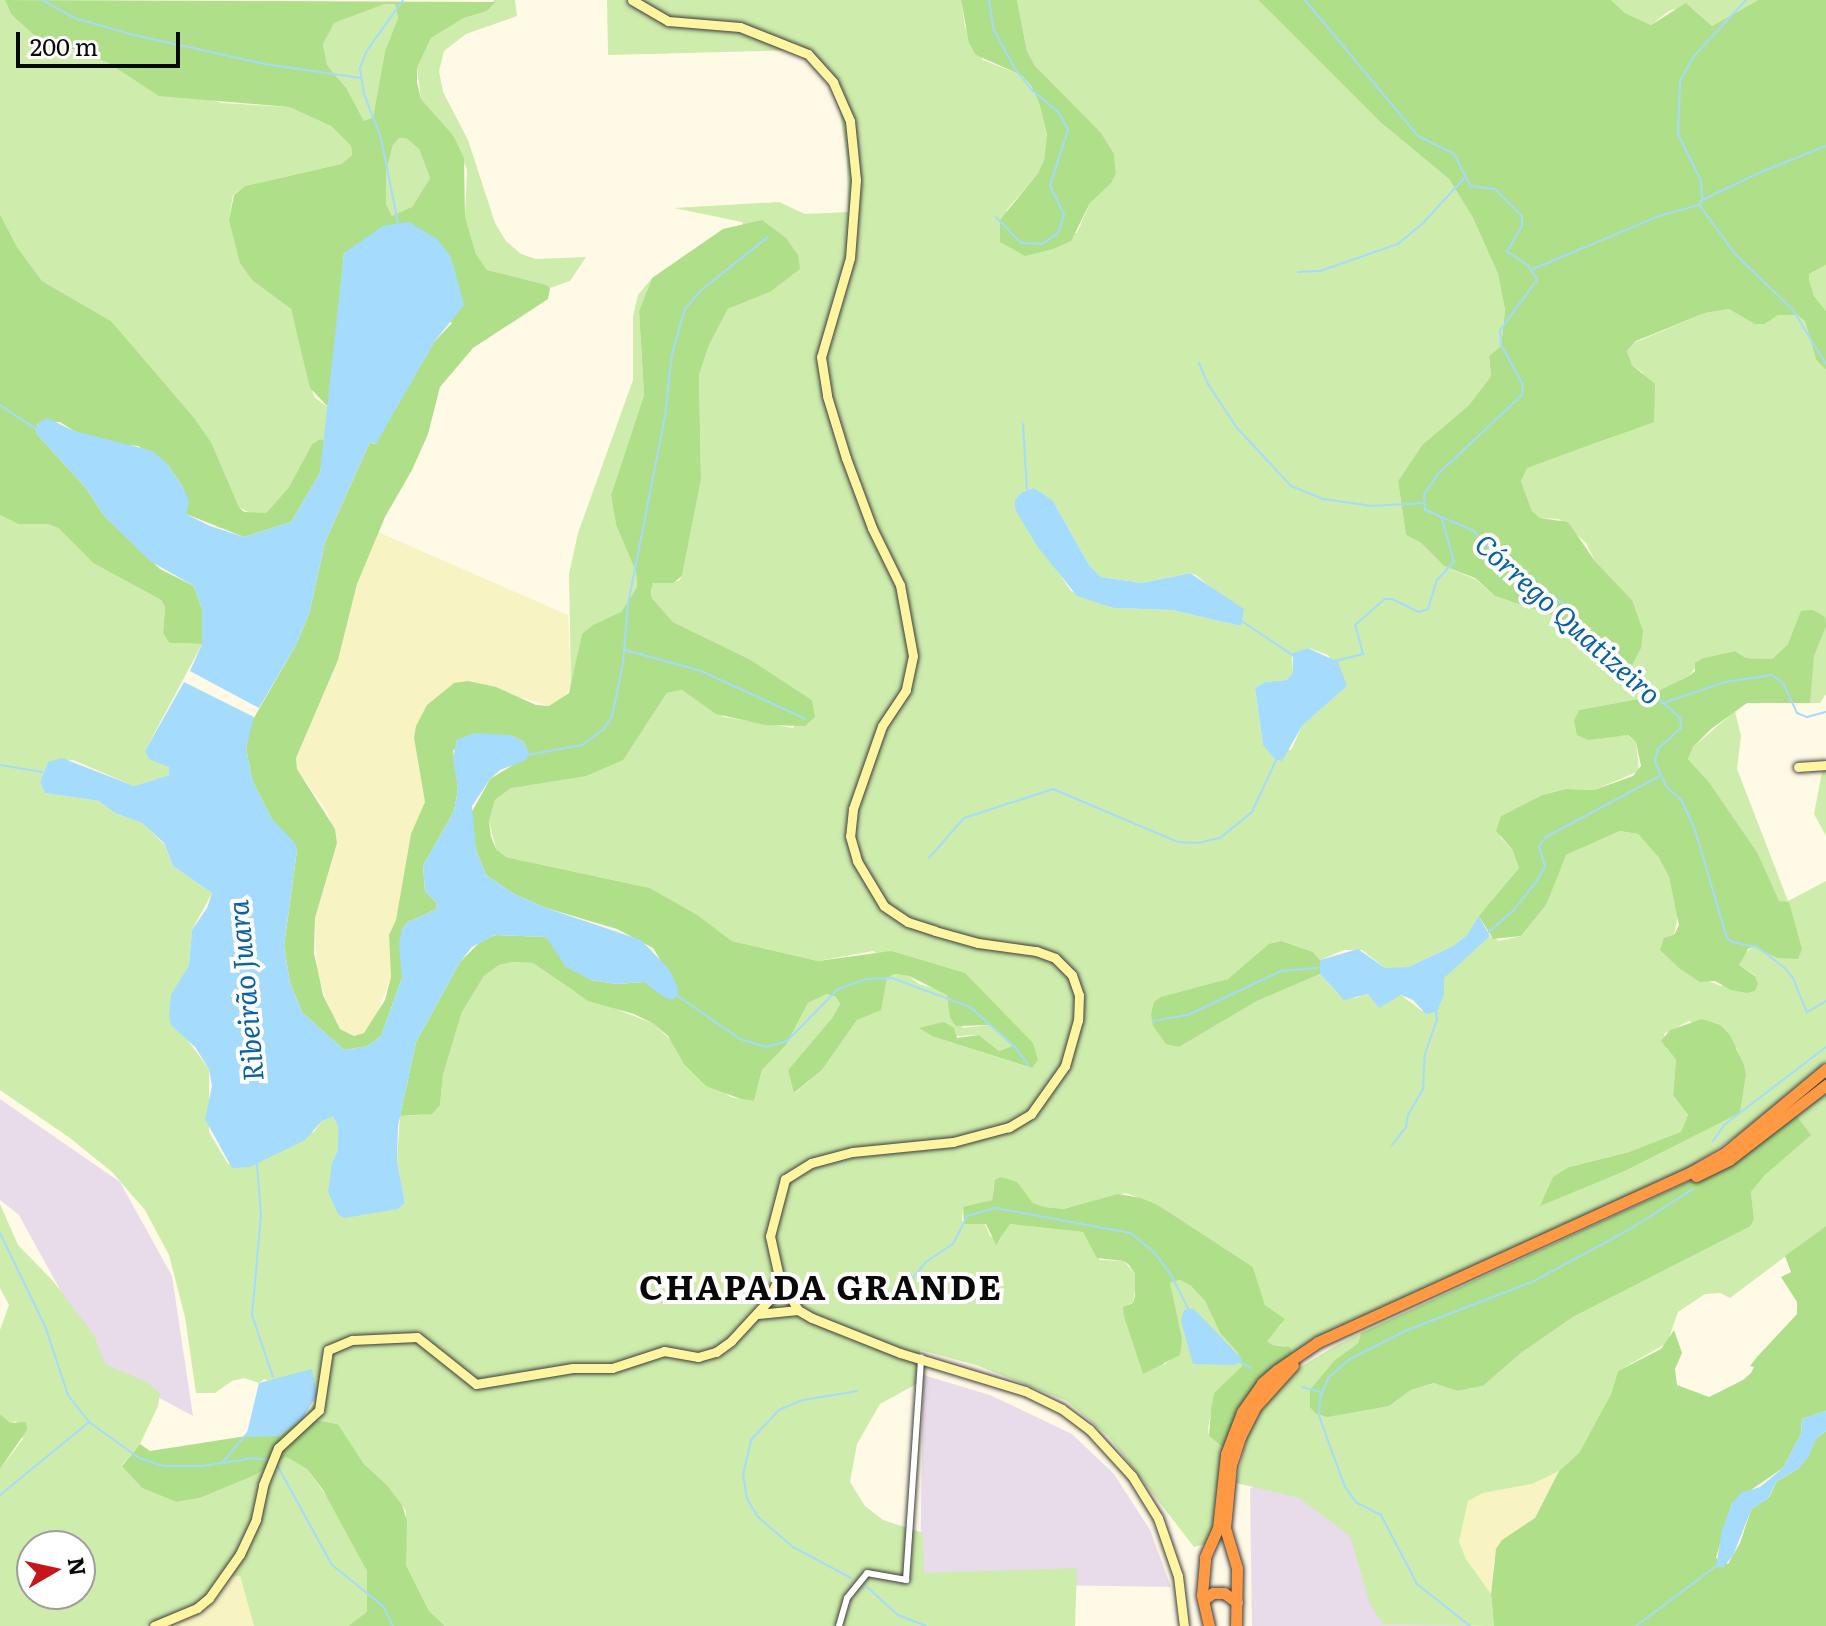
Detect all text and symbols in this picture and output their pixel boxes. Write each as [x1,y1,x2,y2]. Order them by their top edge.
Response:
scale bar [20,16,184,66]
text: 200 m [30,28,98,63]
water label: Córrego Quatizeiro [1469,526,1669,710]
water label: Ribeirão Juara [219,899,269,1083]
district label: CHAPADA GRANDE [639,1266,1003,1306]
north arrow [16,1530,96,1610]
text: N [60,1555,96,1578]

